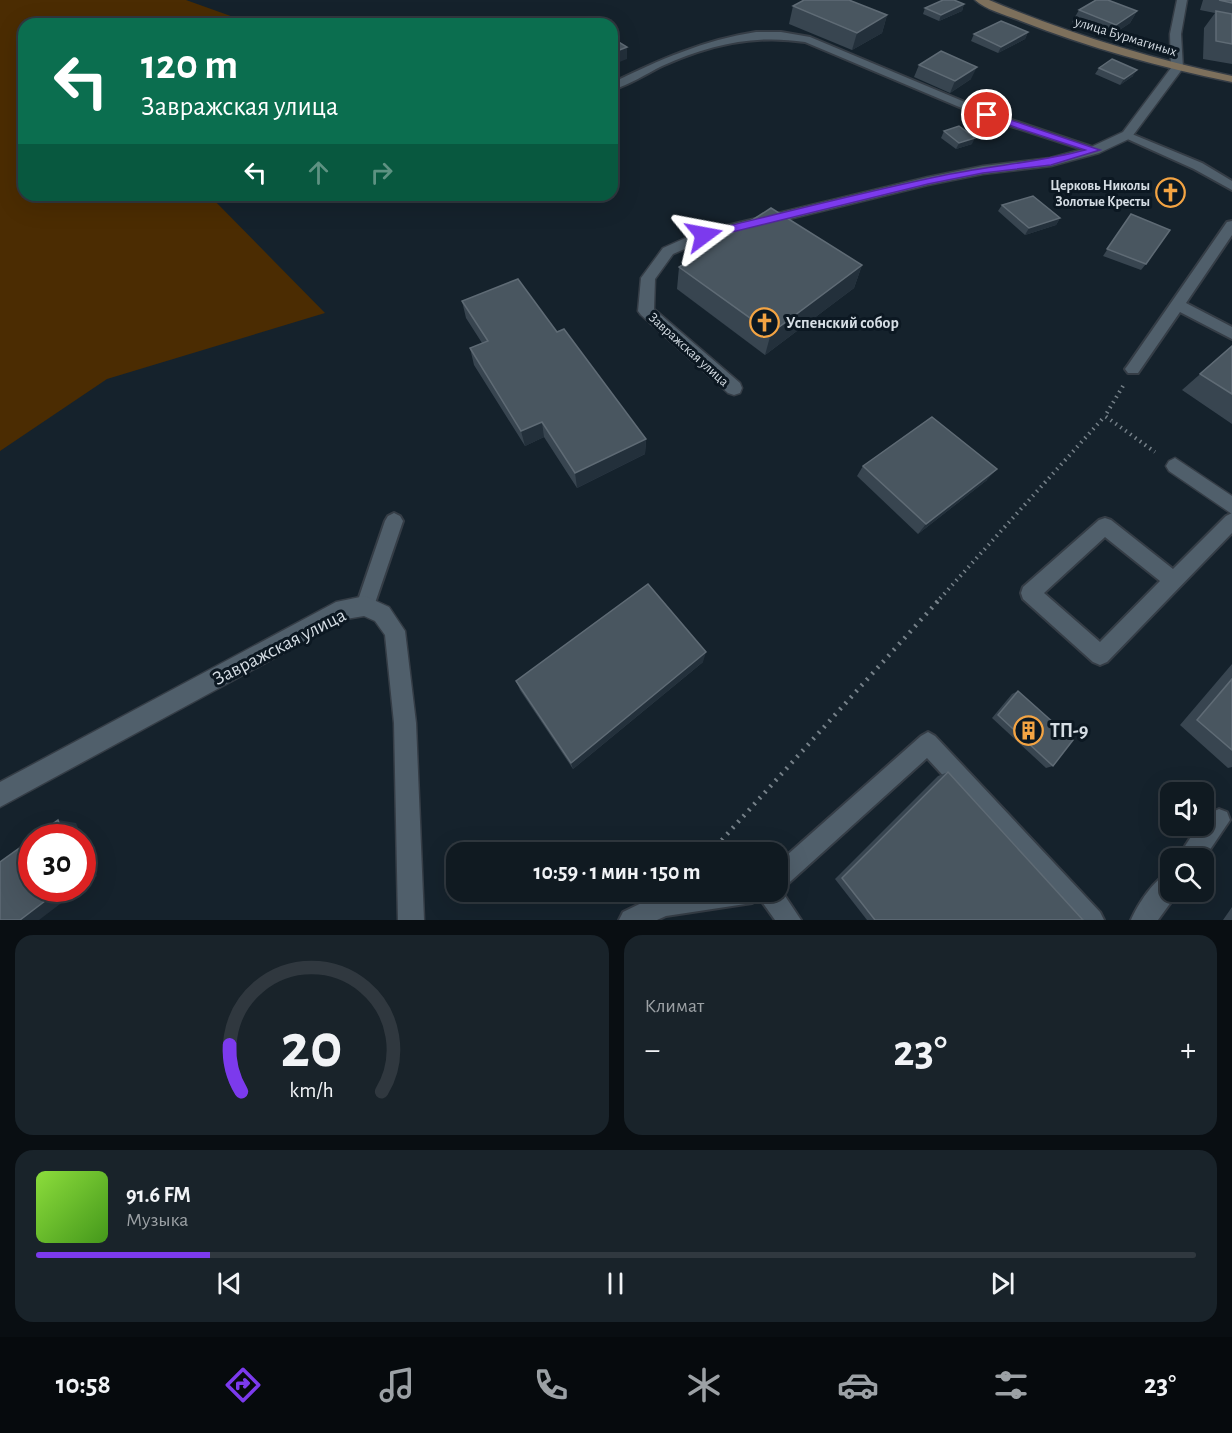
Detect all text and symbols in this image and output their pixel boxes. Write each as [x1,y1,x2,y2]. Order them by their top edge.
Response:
street label: улица Бурмагиных [1072,15,1178,59]
icon: left [42,42,120,120]
text: 120 m [141,44,238,86]
pin [961,89,1012,140]
text: Завражская улица [141,93,338,120]
icon: arrive [970,98,1003,131]
icon: left [239,156,272,189]
icon: ahead [302,156,335,189]
icon: right [365,156,398,189]
church icon: Церковь Николы Золотые Кресты [1155,177,1187,209]
place label: Церковь Николы Золотые Кресты [1050,179,1150,209]
position arrow [672,203,736,267]
church icon: Успенский собор [749,306,781,338]
street label: Завражская улица [646,310,731,390]
place label: Успенский собор [786,315,899,331]
street label: Завражская улица [210,605,349,689]
building icon: ТП-9 [1013,714,1045,746]
place label: ТП-9 [1050,721,1088,741]
map controls [1160,782,1214,902]
button: sound [1160,782,1214,836]
speed limit sign: 30 [18,824,96,902]
button: search [1160,848,1214,902]
text: 10:59 · 1 мин · 150 m [534,861,700,883]
text: Климат [645,996,704,1016]
text: 20 [281,1016,343,1078]
text: 23° [893,1029,947,1074]
text: − [645,1034,660,1067]
text: + [1180,1034,1196,1067]
text: km/h [290,1080,334,1101]
text: 91.6 FM [126,1184,191,1206]
text: Музыка [126,1210,188,1230]
icon: previous [213,1267,246,1300]
icon: pause [599,1267,632,1300]
icon: next [986,1267,1019,1300]
icon: directions [222,1364,264,1406]
icon: music [376,1364,418,1406]
icon: phone [530,1364,572,1406]
icon: climate [683,1364,725,1406]
icon: car [837,1364,879,1406]
icon: filters [990,1364,1032,1406]
text: 10:58 [56,1371,111,1398]
text: 23° [1144,1371,1176,1398]

